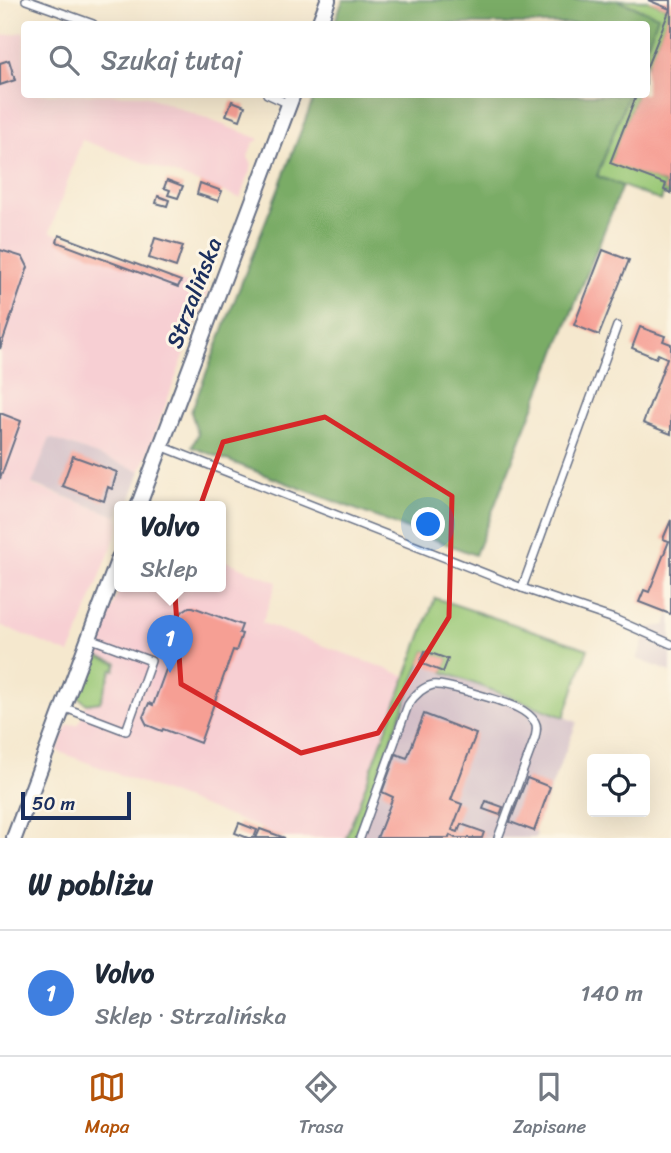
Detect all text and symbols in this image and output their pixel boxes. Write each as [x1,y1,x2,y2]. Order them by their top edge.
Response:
search box [21,21,650,98]
text: Szukaj tutaj [101,37,242,83]
icon: search [45,41,83,79]
street label: Strzalińska [154,231,234,355]
popup [114,501,226,592]
text: Volvo [140,503,200,549]
your location [411,507,445,541]
text: Sklep [140,549,198,590]
pin: 1 [147,615,193,673]
map controls [587,754,650,817]
button: locate [587,754,650,817]
text: 50 m [32,787,75,820]
scale bar [21,789,131,821]
text: W pobliżu [28,857,153,911]
text: Volvo [95,950,154,996]
text: 1 [46,973,56,1014]
text: 140 m [581,973,643,1014]
text: Sklep · Strzalińska [95,996,286,1037]
tab: Mapa [85,1068,129,1143]
tab: Trasa [299,1068,343,1143]
tab: Zapisane [513,1068,586,1143]

